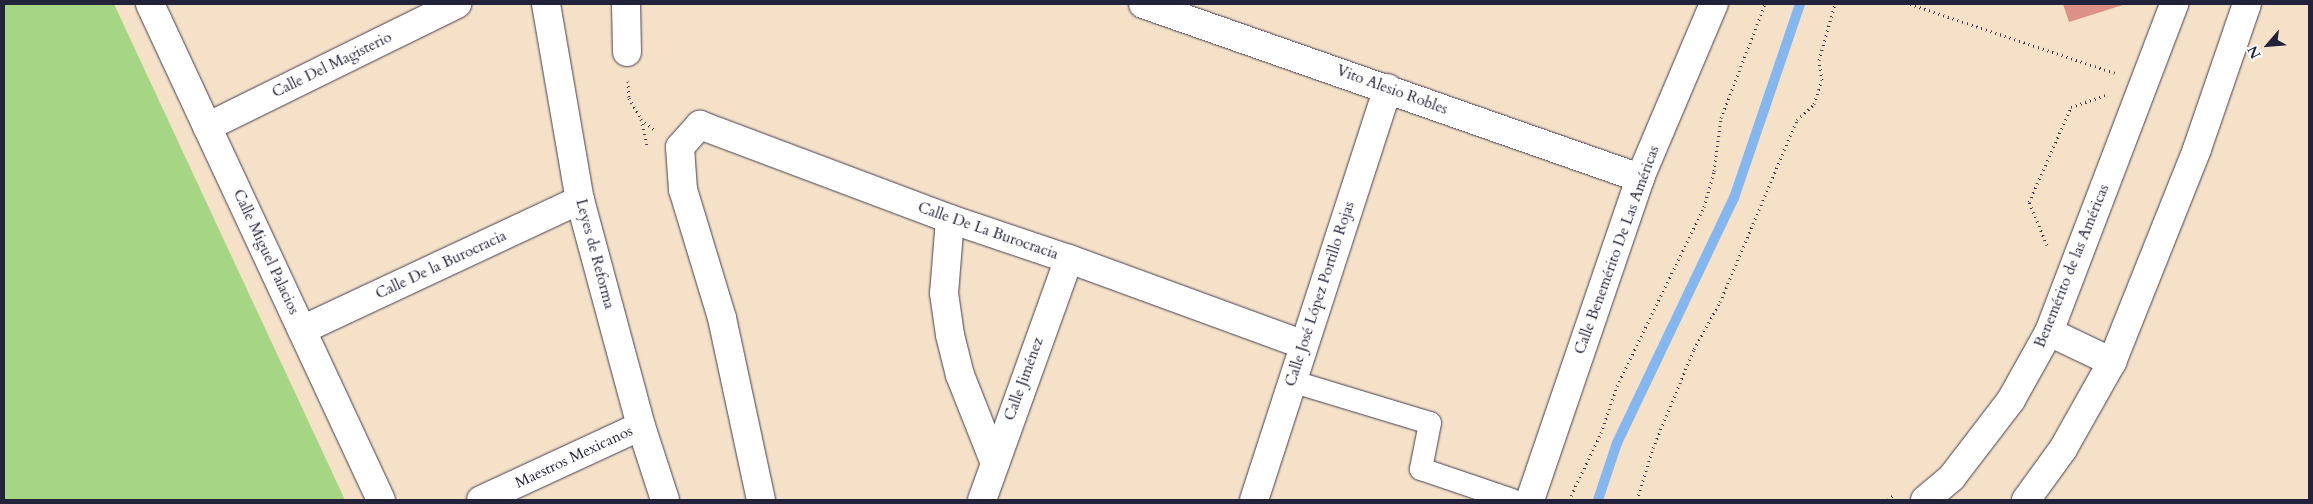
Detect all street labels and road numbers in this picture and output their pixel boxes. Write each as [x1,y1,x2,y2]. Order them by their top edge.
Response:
street label: Calle Del Magisterio [269,28,395,102]
street label: Vito Alesio Robles [1334,62,1450,118]
street label: Calle Benemérito De Las Américas [1571,143,1663,357]
street label: Benemérito de las Américas [2031,182,2113,350]
street label: Calle Miguel Palacios [229,187,303,317]
street label: Leyes de Reforma [572,197,618,311]
street label: Calle De La Burocracia [915,198,1061,264]
street label: Calle José López Portillo Rojas [1282,199,1358,389]
street label: Calle De la Burocracia [373,227,509,303]
street label: Calle Jiménez [1001,335,1047,423]
street label: Maestros Mexicanos [512,422,636,492]

